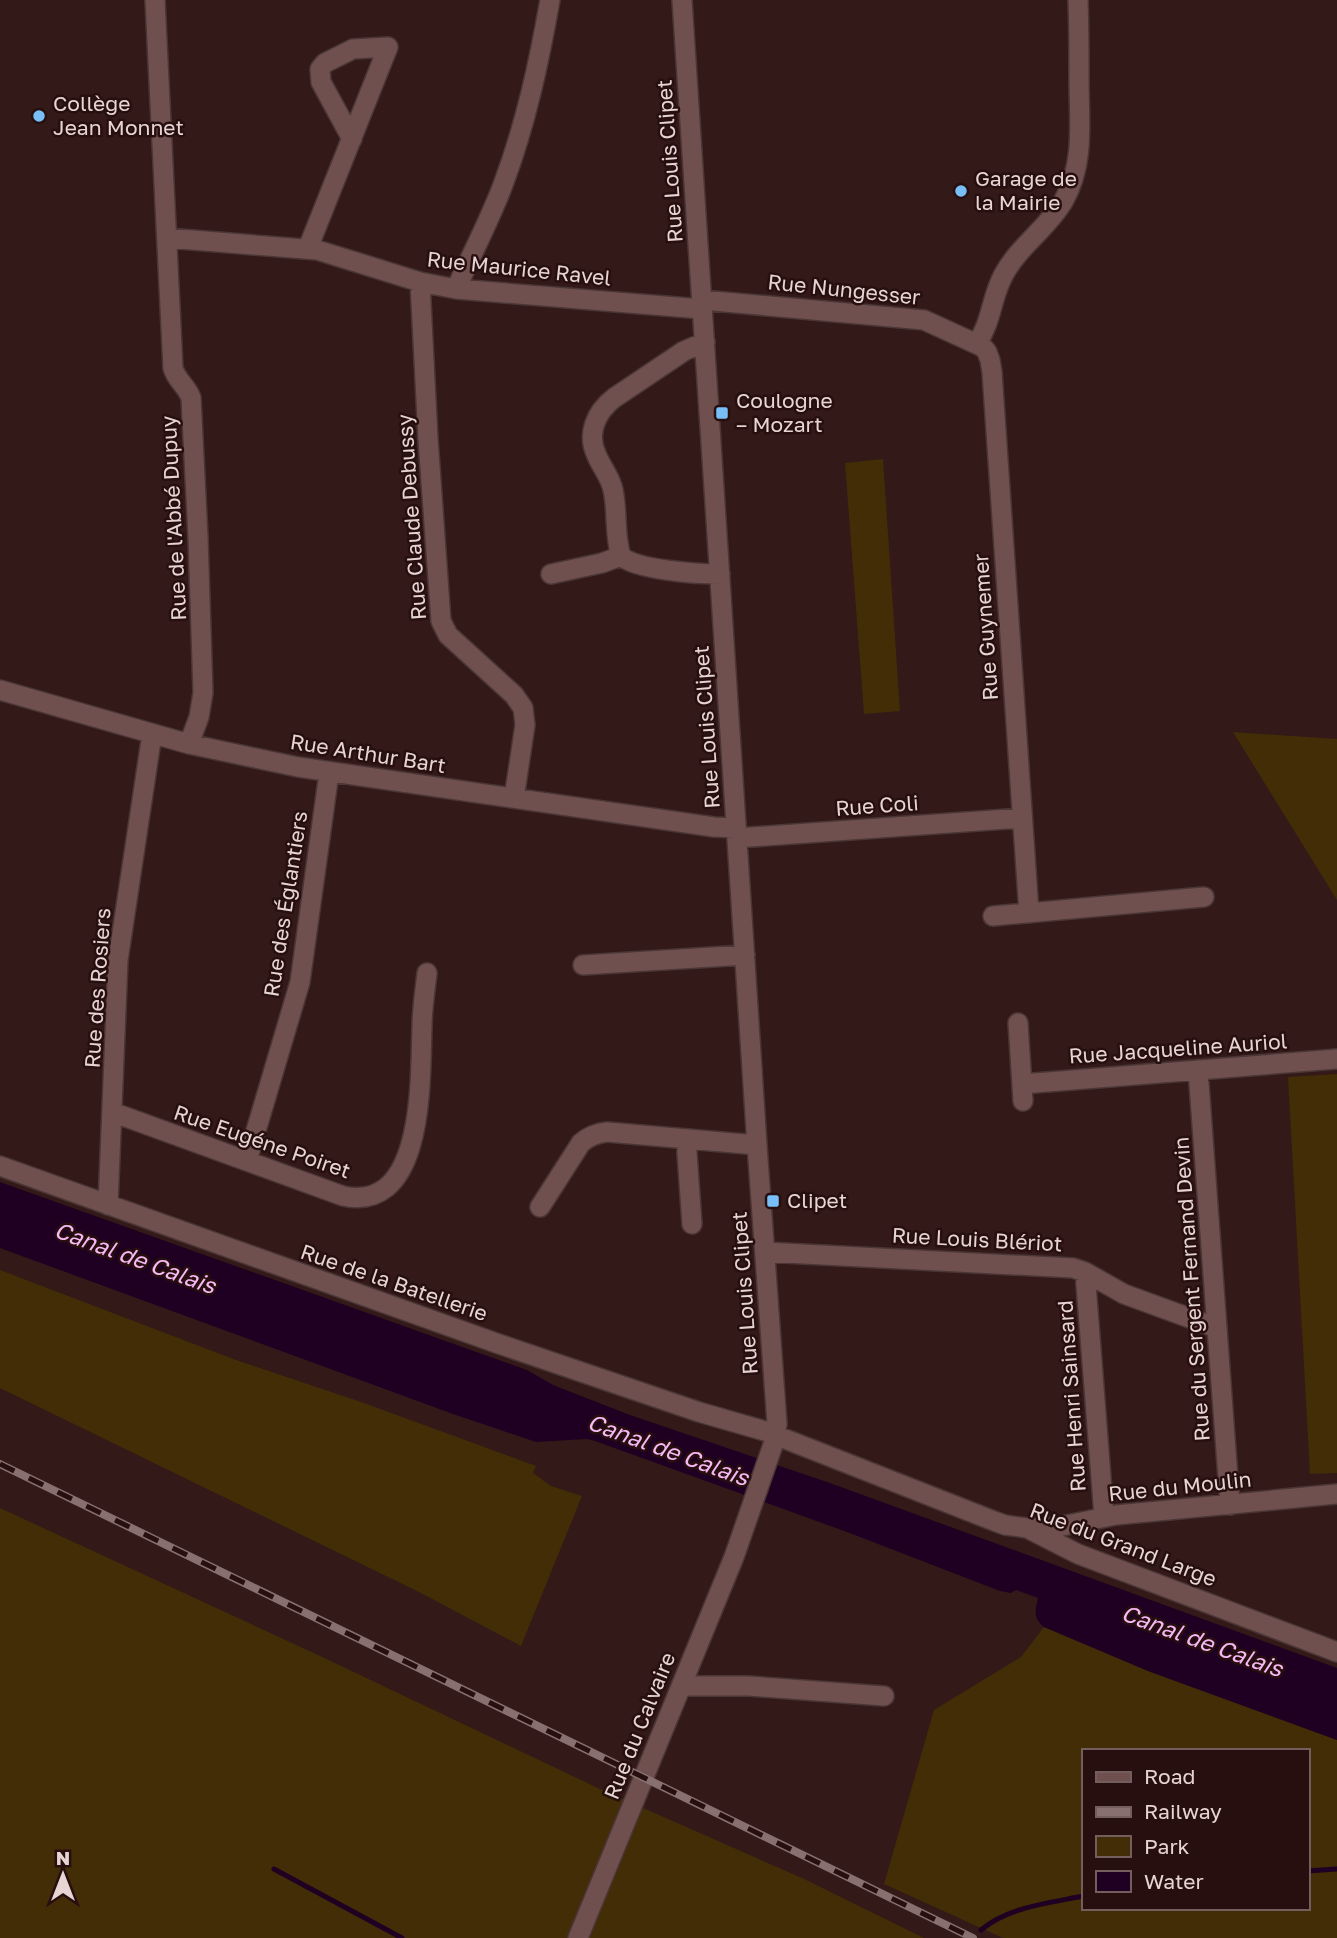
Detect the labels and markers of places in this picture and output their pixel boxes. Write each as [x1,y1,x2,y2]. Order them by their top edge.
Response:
place label: Collège Jean Monnet [53,90,184,140]
marker: Collège Jean Monnet [31,108,47,124]
place label: Garage de la Mairie [975,165,1077,215]
marker: Garage de la Mairie [953,183,969,199]
place label: Coulogne – Mozart [736,387,833,437]
marker: Coulogne – Mozart [714,405,730,421]
place label: Clipet [787,1187,847,1213]
marker: Clipet [765,1193,781,1209]

